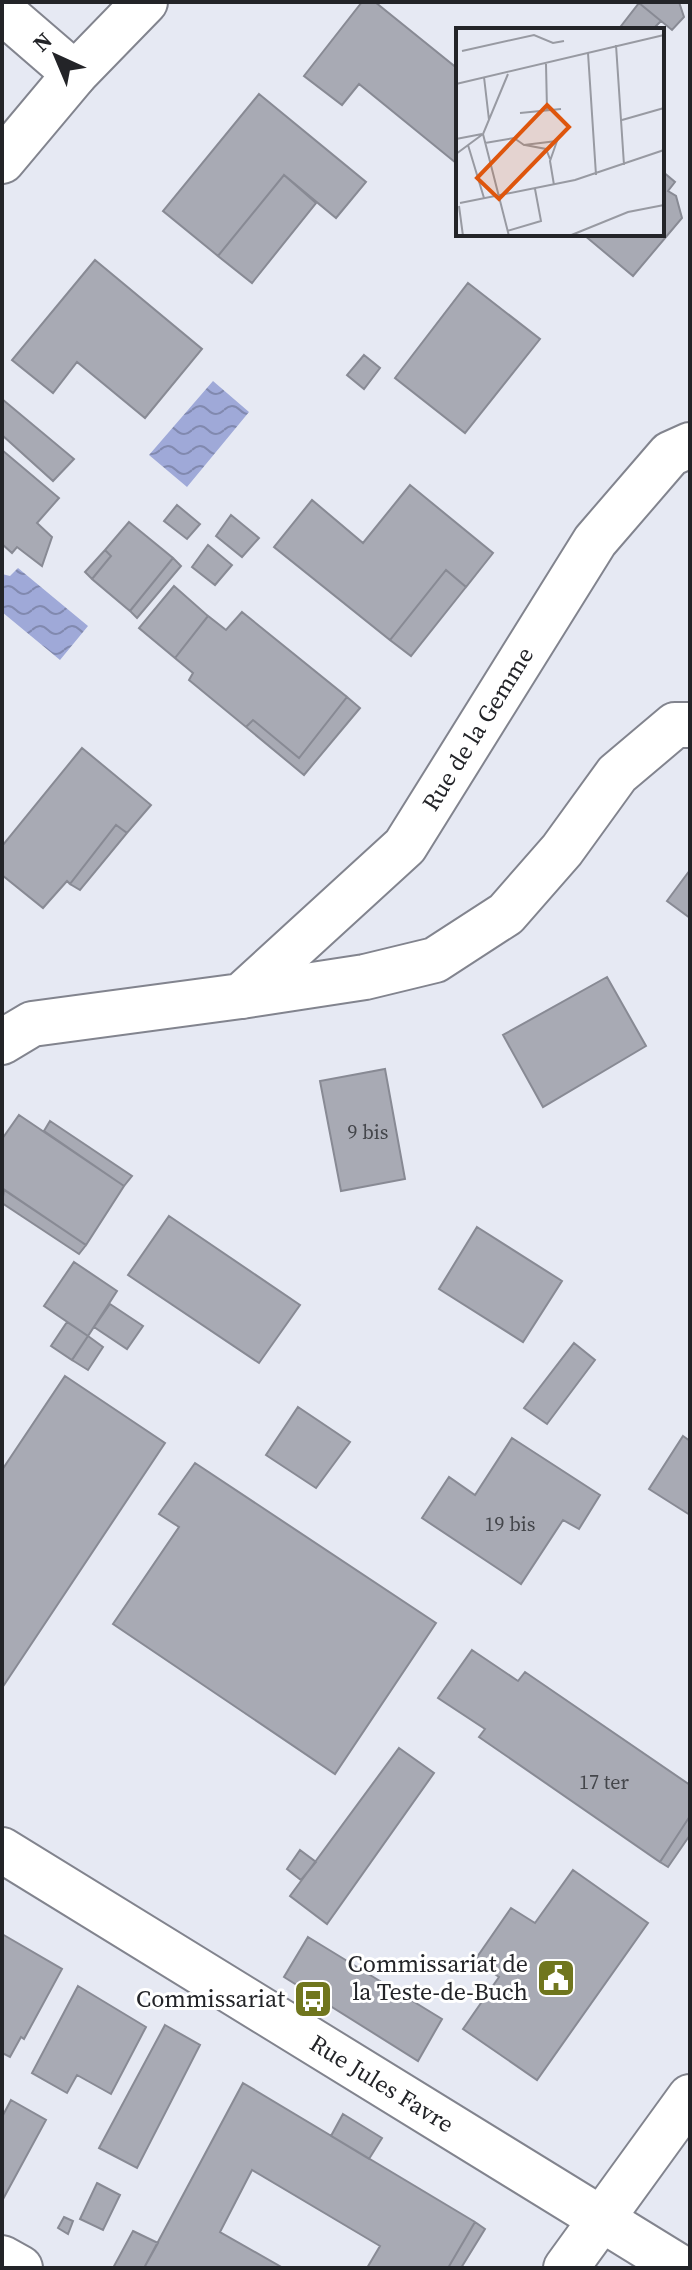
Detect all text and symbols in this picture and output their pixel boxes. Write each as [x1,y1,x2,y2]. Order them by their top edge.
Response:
north arrow [16,16,96,96]
text: N [26,25,58,58]
inset map [456,28,664,236]
street label: Rue de la Gemme [414,640,541,817]
house number: 9 bis [348,1118,388,1146]
house number: 19 bis [485,1510,535,1538]
house number: 17 ter [579,1768,629,1796]
place label: Commissariat de la Teste-de-Buch [348,1947,528,2008]
public building icon: Commissariat de la Teste-de-Buch [535,1957,577,1999]
bus stop icon: Commissariat [292,1978,334,2020]
place label: Commissariat [136,1982,285,2015]
street label: Rue Jules Favre [304,2026,460,2140]

